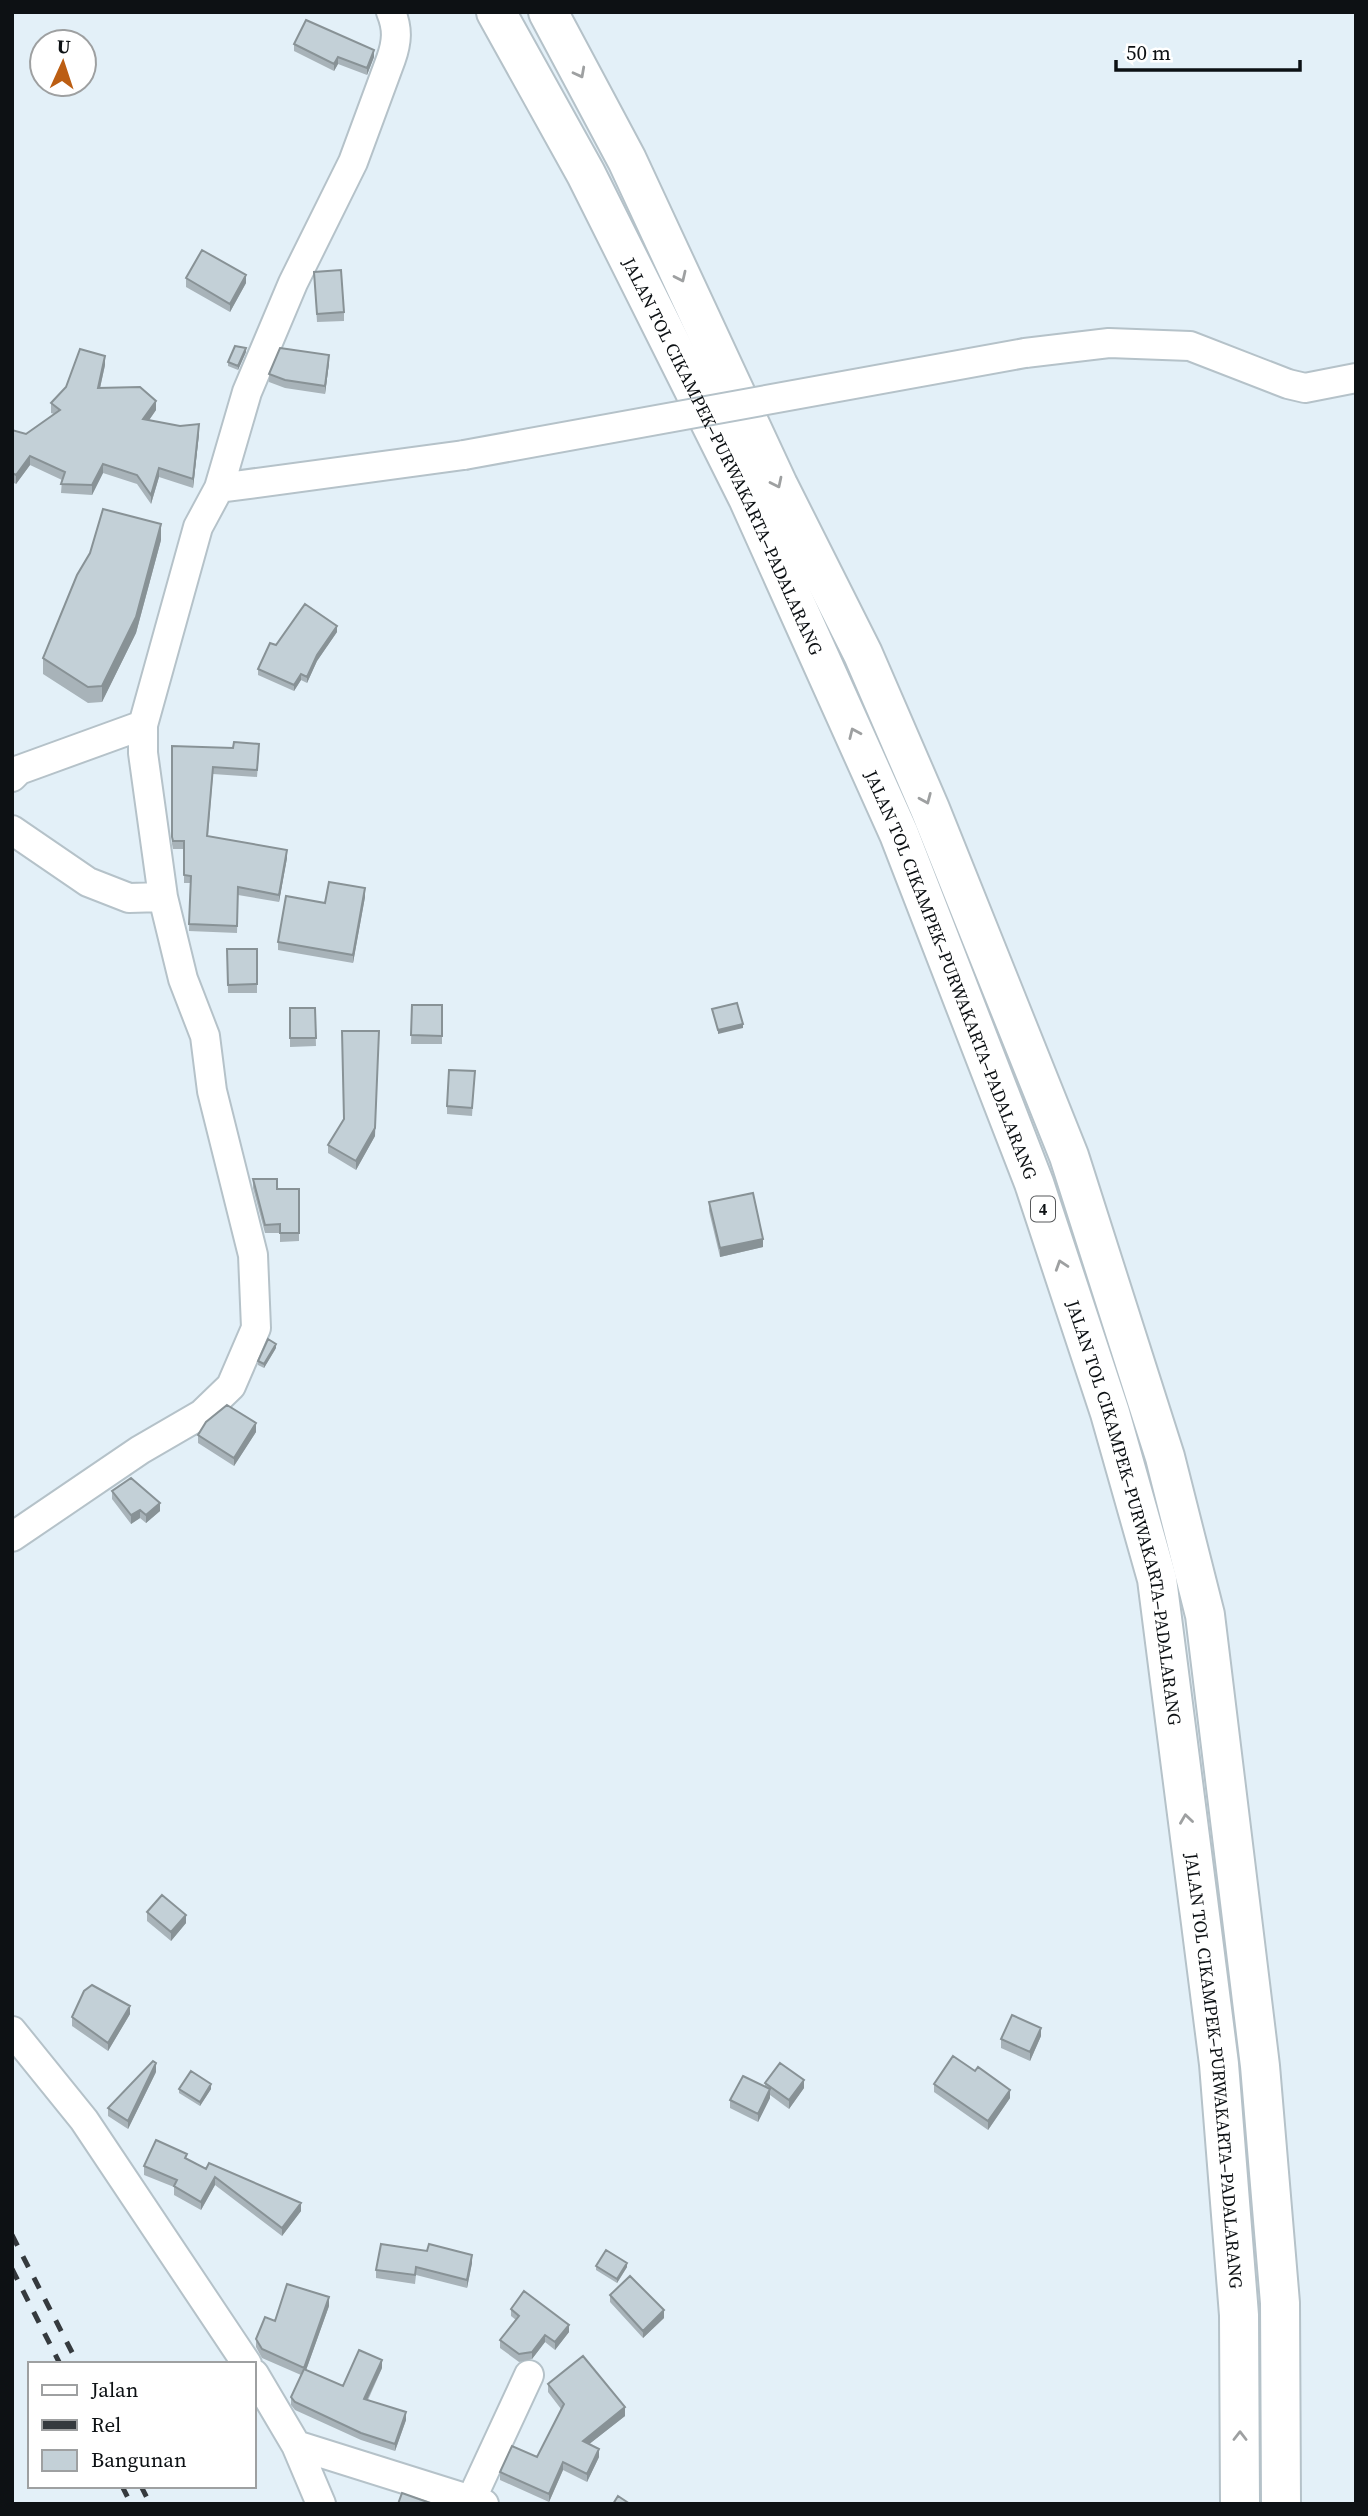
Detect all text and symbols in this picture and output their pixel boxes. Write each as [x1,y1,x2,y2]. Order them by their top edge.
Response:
north arrow [28,28,98,98]
scale bar [1116,28,1300,72]
text: U [56,33,72,59]
text: 50 m [1126,38,1171,67]
one-way arrow [572,65,586,78]
street label: JALAN TOL CIKAMPEK–PURWAKARTA–PADALARANG [617,252,829,659]
one-way arrow [673,269,687,282]
one-way arrow [769,476,783,488]
one-way arrow [848,728,862,741]
street label: JALAN TOL CIKAMPEK–PURWAKARTA–PADALARANG [859,765,1044,1183]
one-way arrow [918,792,932,805]
road number: 4 [1031,1196,1055,1222]
one-way arrow [1055,1259,1069,1271]
street label: JALAN TOL CIKAMPEK–PURWAKARTA–PADALARANG [1061,1296,1188,1727]
one-way arrow [1179,1813,1194,1825]
street label: JALAN TOL CIKAMPEK–PURWAKARTA–PADALARANG [1179,1850,1249,2289]
legend [28,2362,256,2488]
text: Jalan [90,2375,139,2404]
text: Rel [91,2410,121,2439]
one-way arrow [1232,2430,1247,2441]
text: Bangunan [91,2445,187,2474]

